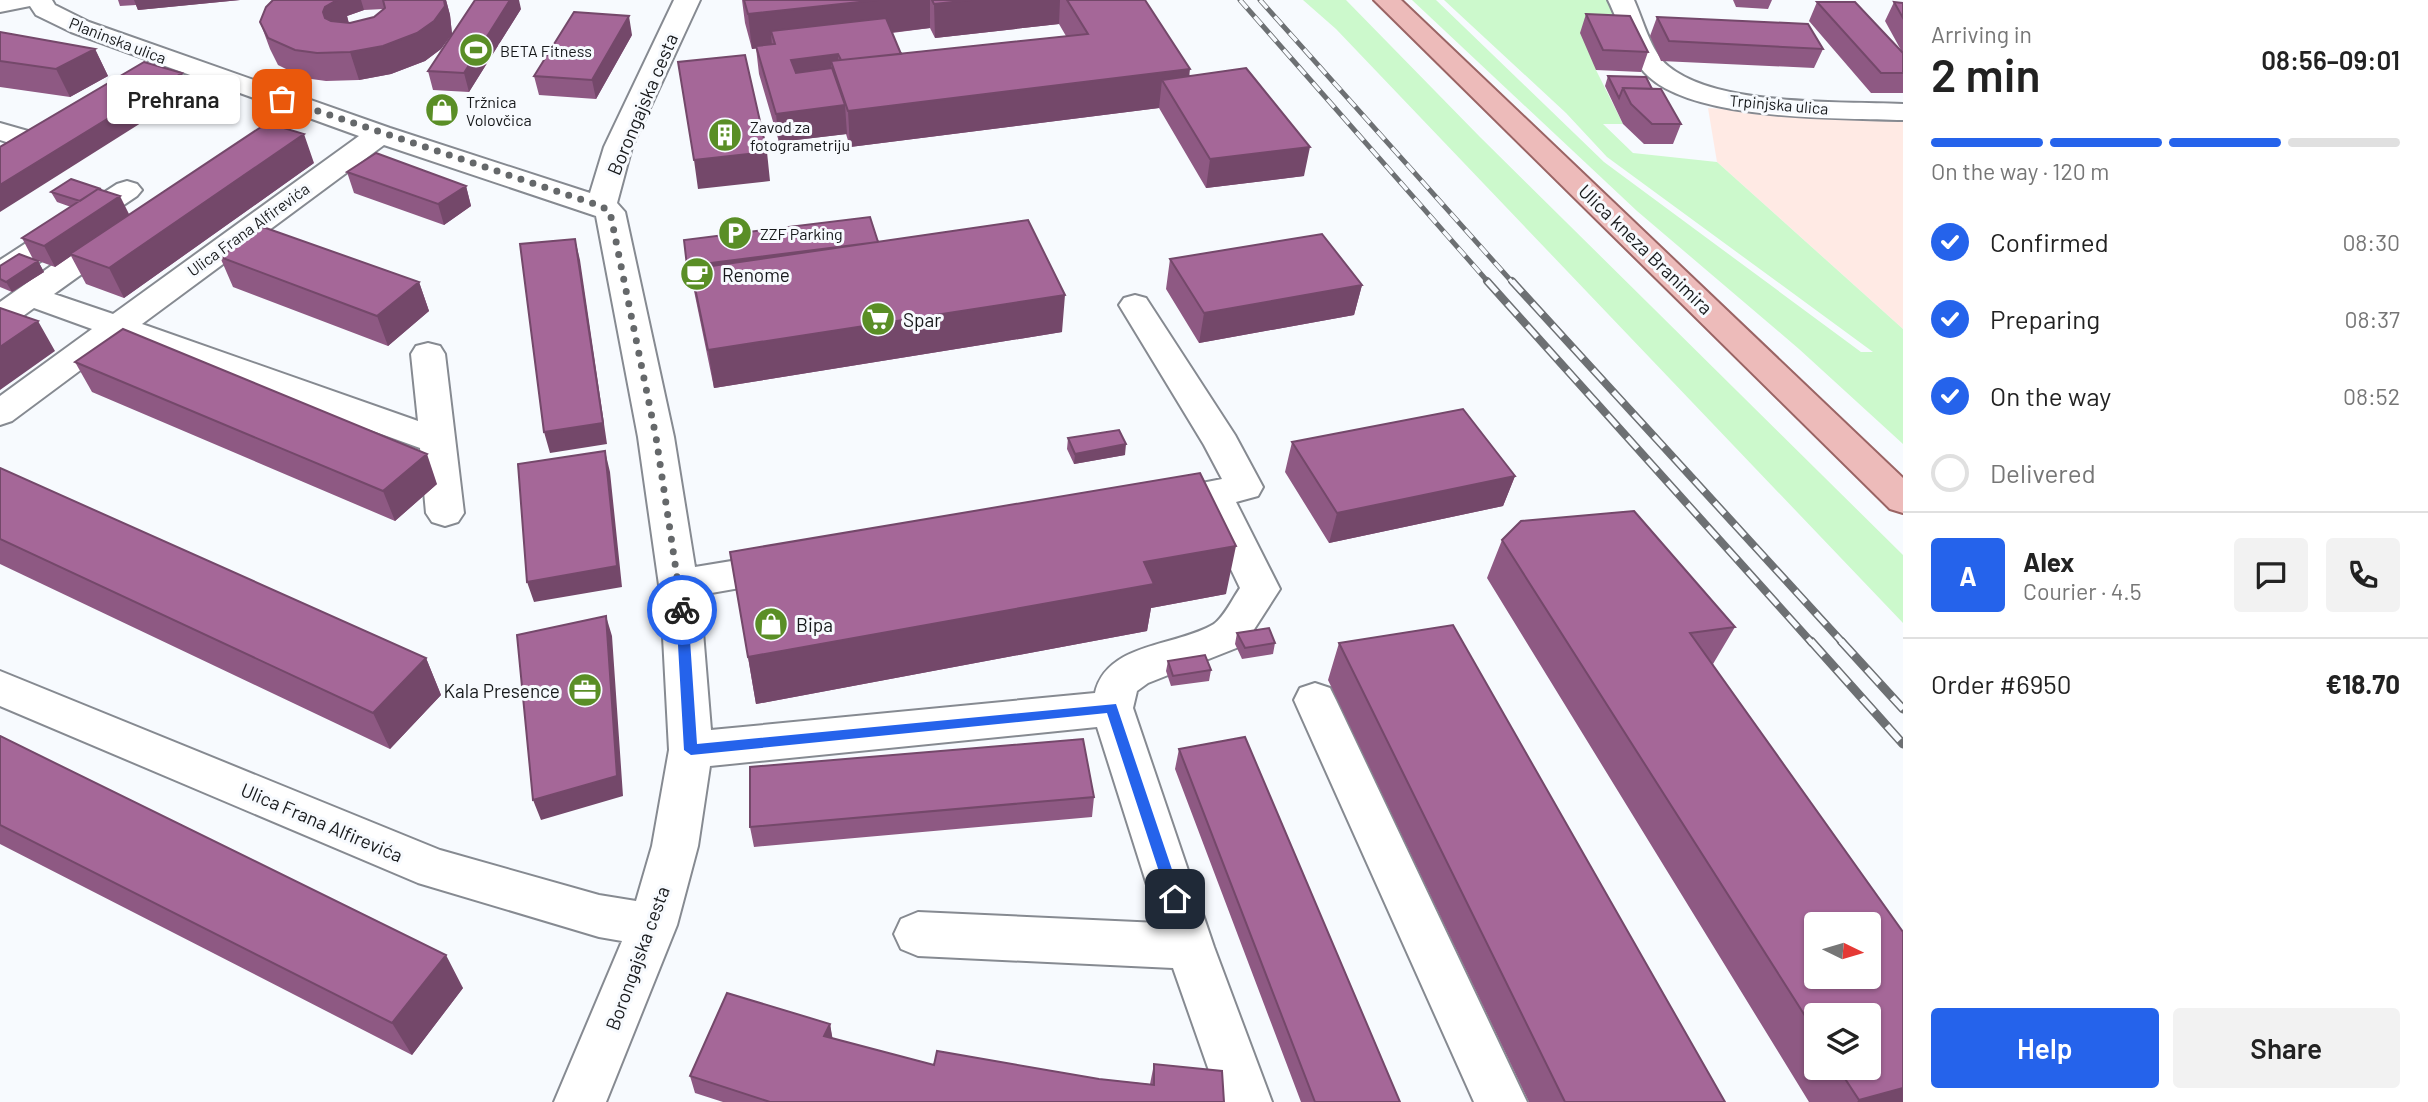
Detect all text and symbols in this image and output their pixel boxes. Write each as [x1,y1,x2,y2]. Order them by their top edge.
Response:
street label: Planinska ulica [67,13,169,67]
text: Arriving in [1931,20,2032,48]
street label: Borongajska cesta [602,30,682,178]
sports icon: BETA Fitness [457,31,495,69]
place label: BETA Fitness [500,41,592,60]
text: 08:56–09:01 [2261,44,2400,75]
text: 2 min [1931,46,2040,101]
pin [252,69,312,129]
callout: Prehrana [107,74,240,124]
icon: bag [263,80,301,118]
text: Prehrana [127,85,220,113]
street label: Trpinjska ulica [1729,90,1829,118]
shop icon: Tržnica Volovčica [423,91,461,129]
place label: Tržnica Volovčica [466,92,532,129]
building icon: Zavod za fotogrametriju [706,116,744,154]
place label: Zavod za fotogrametriju [750,117,850,154]
text: On the way · 120 m [1931,157,2109,185]
street label: Ulica Frana Alfirevića [183,178,313,280]
street label: Ulica kneza Branimira [1574,179,1718,319]
parking icon: ZZF Parking [716,214,754,252]
icon: check [1931,223,1969,261]
place label: ZZF Parking [760,224,843,243]
text: Confirmed [1990,226,2109,257]
text: 08:30 [2342,228,2400,256]
cafe icon: Renome [678,255,716,293]
place label: Renome [722,263,790,286]
supermarket icon: Spar [859,300,897,338]
icon: check [1931,300,1969,338]
text: Preparing [1990,303,2100,334]
text: 08:37 [2345,305,2400,333]
place label: Spar [903,308,941,331]
icon: check [1931,377,1969,415]
text: On the way [1990,380,2111,411]
text: 08:52 [2343,382,2400,410]
text: Delivered [1990,457,2096,488]
button: chat [2234,538,2308,612]
button: phone [2326,538,2400,612]
text: Alex [2023,546,2074,577]
text: A [1959,560,1977,591]
courier [647,575,717,645]
text: Courier · 4.5 [2023,577,2142,605]
icon: bike [663,591,701,629]
shop icon: Bipa [752,605,790,643]
place label: Bipa [796,613,833,636]
text: Order #6950 [1931,668,2071,699]
text: €18.70 [2326,668,2400,699]
office icon: Kala Presence [566,671,604,709]
place label: Kala Presence [443,679,560,702]
street label: Ulica Frana Alfirevića [238,778,406,866]
pin [1145,869,1205,929]
icon: home [1156,880,1194,918]
street label: Borongajska cesta [600,883,674,1033]
north arrow [1804,912,1881,989]
map controls [1804,912,1881,1080]
button: layers [1804,1003,1881,1080]
button: Help [1931,1008,2159,1088]
button: Share [2173,1008,2400,1088]

